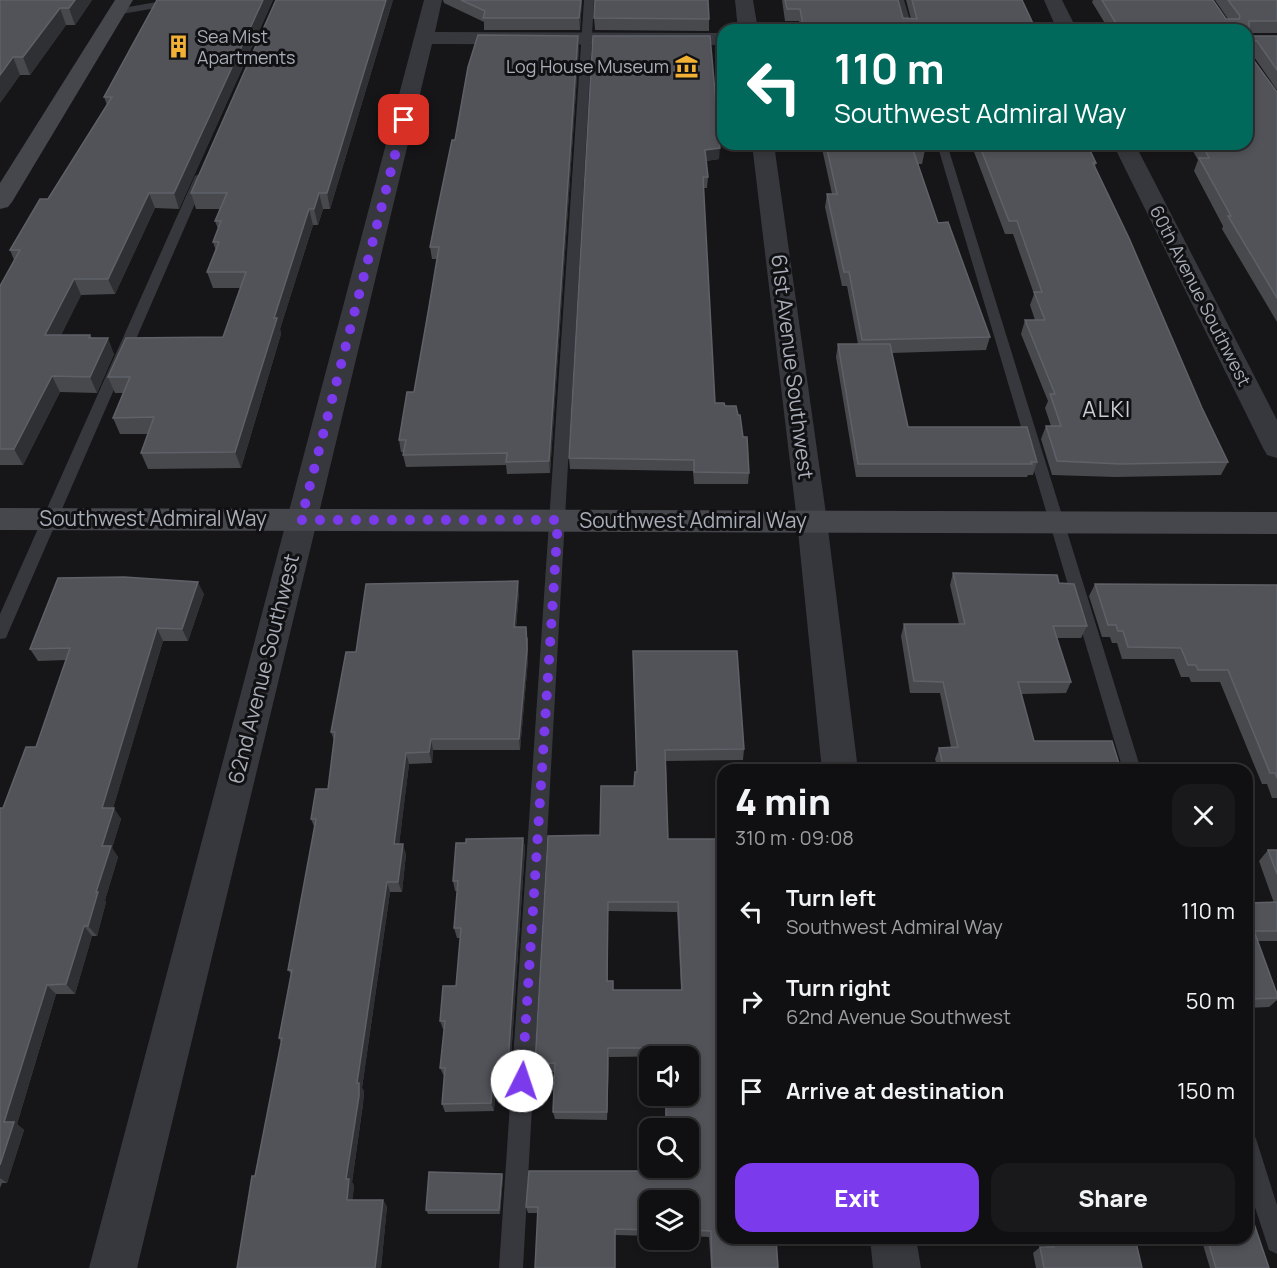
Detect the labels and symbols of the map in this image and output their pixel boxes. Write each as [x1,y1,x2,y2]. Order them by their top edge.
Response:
place label: Sea Mist Apartments [197,24,296,69]
building icon: Sea Mist Apartments [166,34,192,60]
place label: Log House Museum [506,54,669,78]
museum icon: Log House Museum [674,54,700,80]
pin [378,94,429,145]
street label: 60th Avenue Southwest [1145,201,1257,390]
street label: 61st Avenue Southwest [765,253,821,481]
district label: ALKI [1082,394,1132,424]
street label: Southwest Admiral Way [39,504,267,532]
street label: Southwest Admiral Way [579,506,807,534]
street label: 62nd Avenue Southwest [221,551,305,787]
position arrow [490,1049,554,1113]

